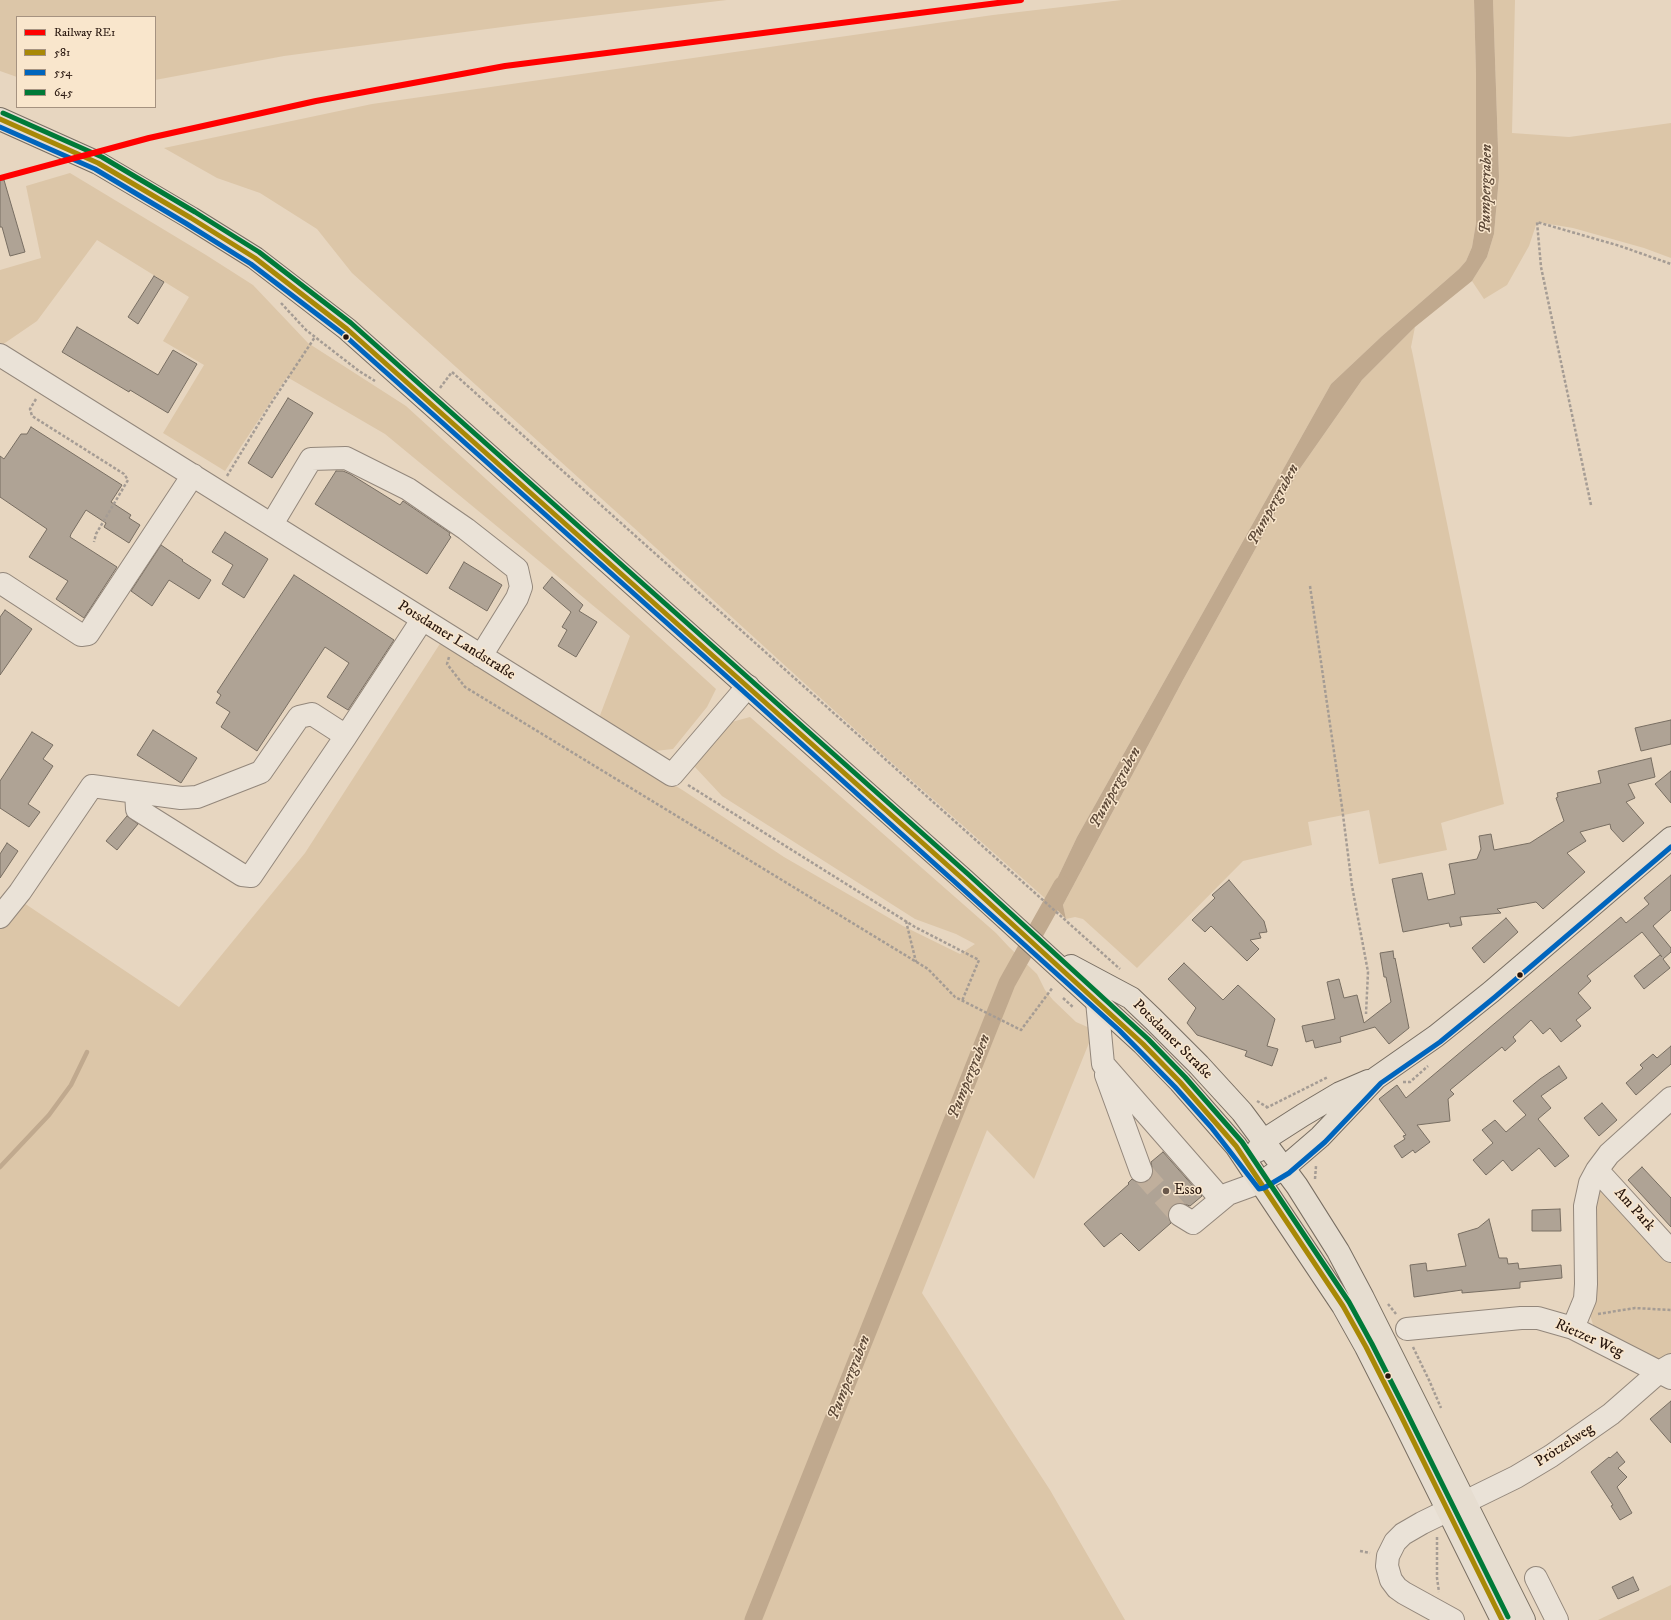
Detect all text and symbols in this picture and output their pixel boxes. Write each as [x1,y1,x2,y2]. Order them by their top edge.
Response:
legend [16,16,156,108]
text: Railway RE1 [54,25,116,40]
text: 581 [54,45,70,60]
text: 554 [54,65,72,80]
text: 645 [54,85,73,100]
water label: Pumpergraben [1477,144,1497,234]
unlabelled marker [341,332,351,342]
water label: Pumpergraben [1244,461,1304,549]
street label: Potsdamer Landstraße [394,598,518,684]
water label: Pumpergraben [1086,744,1146,832]
unlabelled marker [1515,970,1525,980]
street label: Potsdamer Straße [1128,996,1216,1084]
water label: Pumpergraben [944,1032,996,1122]
place label: Esso [1174,1182,1202,1200]
street label: Am Park [1610,1185,1658,1235]
marker: Esso [1161,1186,1171,1196]
street label: Rietzer Weg [1552,1316,1626,1362]
water label: Pumpergraben [824,1333,876,1423]
unlabelled marker [1383,1371,1393,1381]
street label: Prötzelweg [1532,1420,1598,1472]

